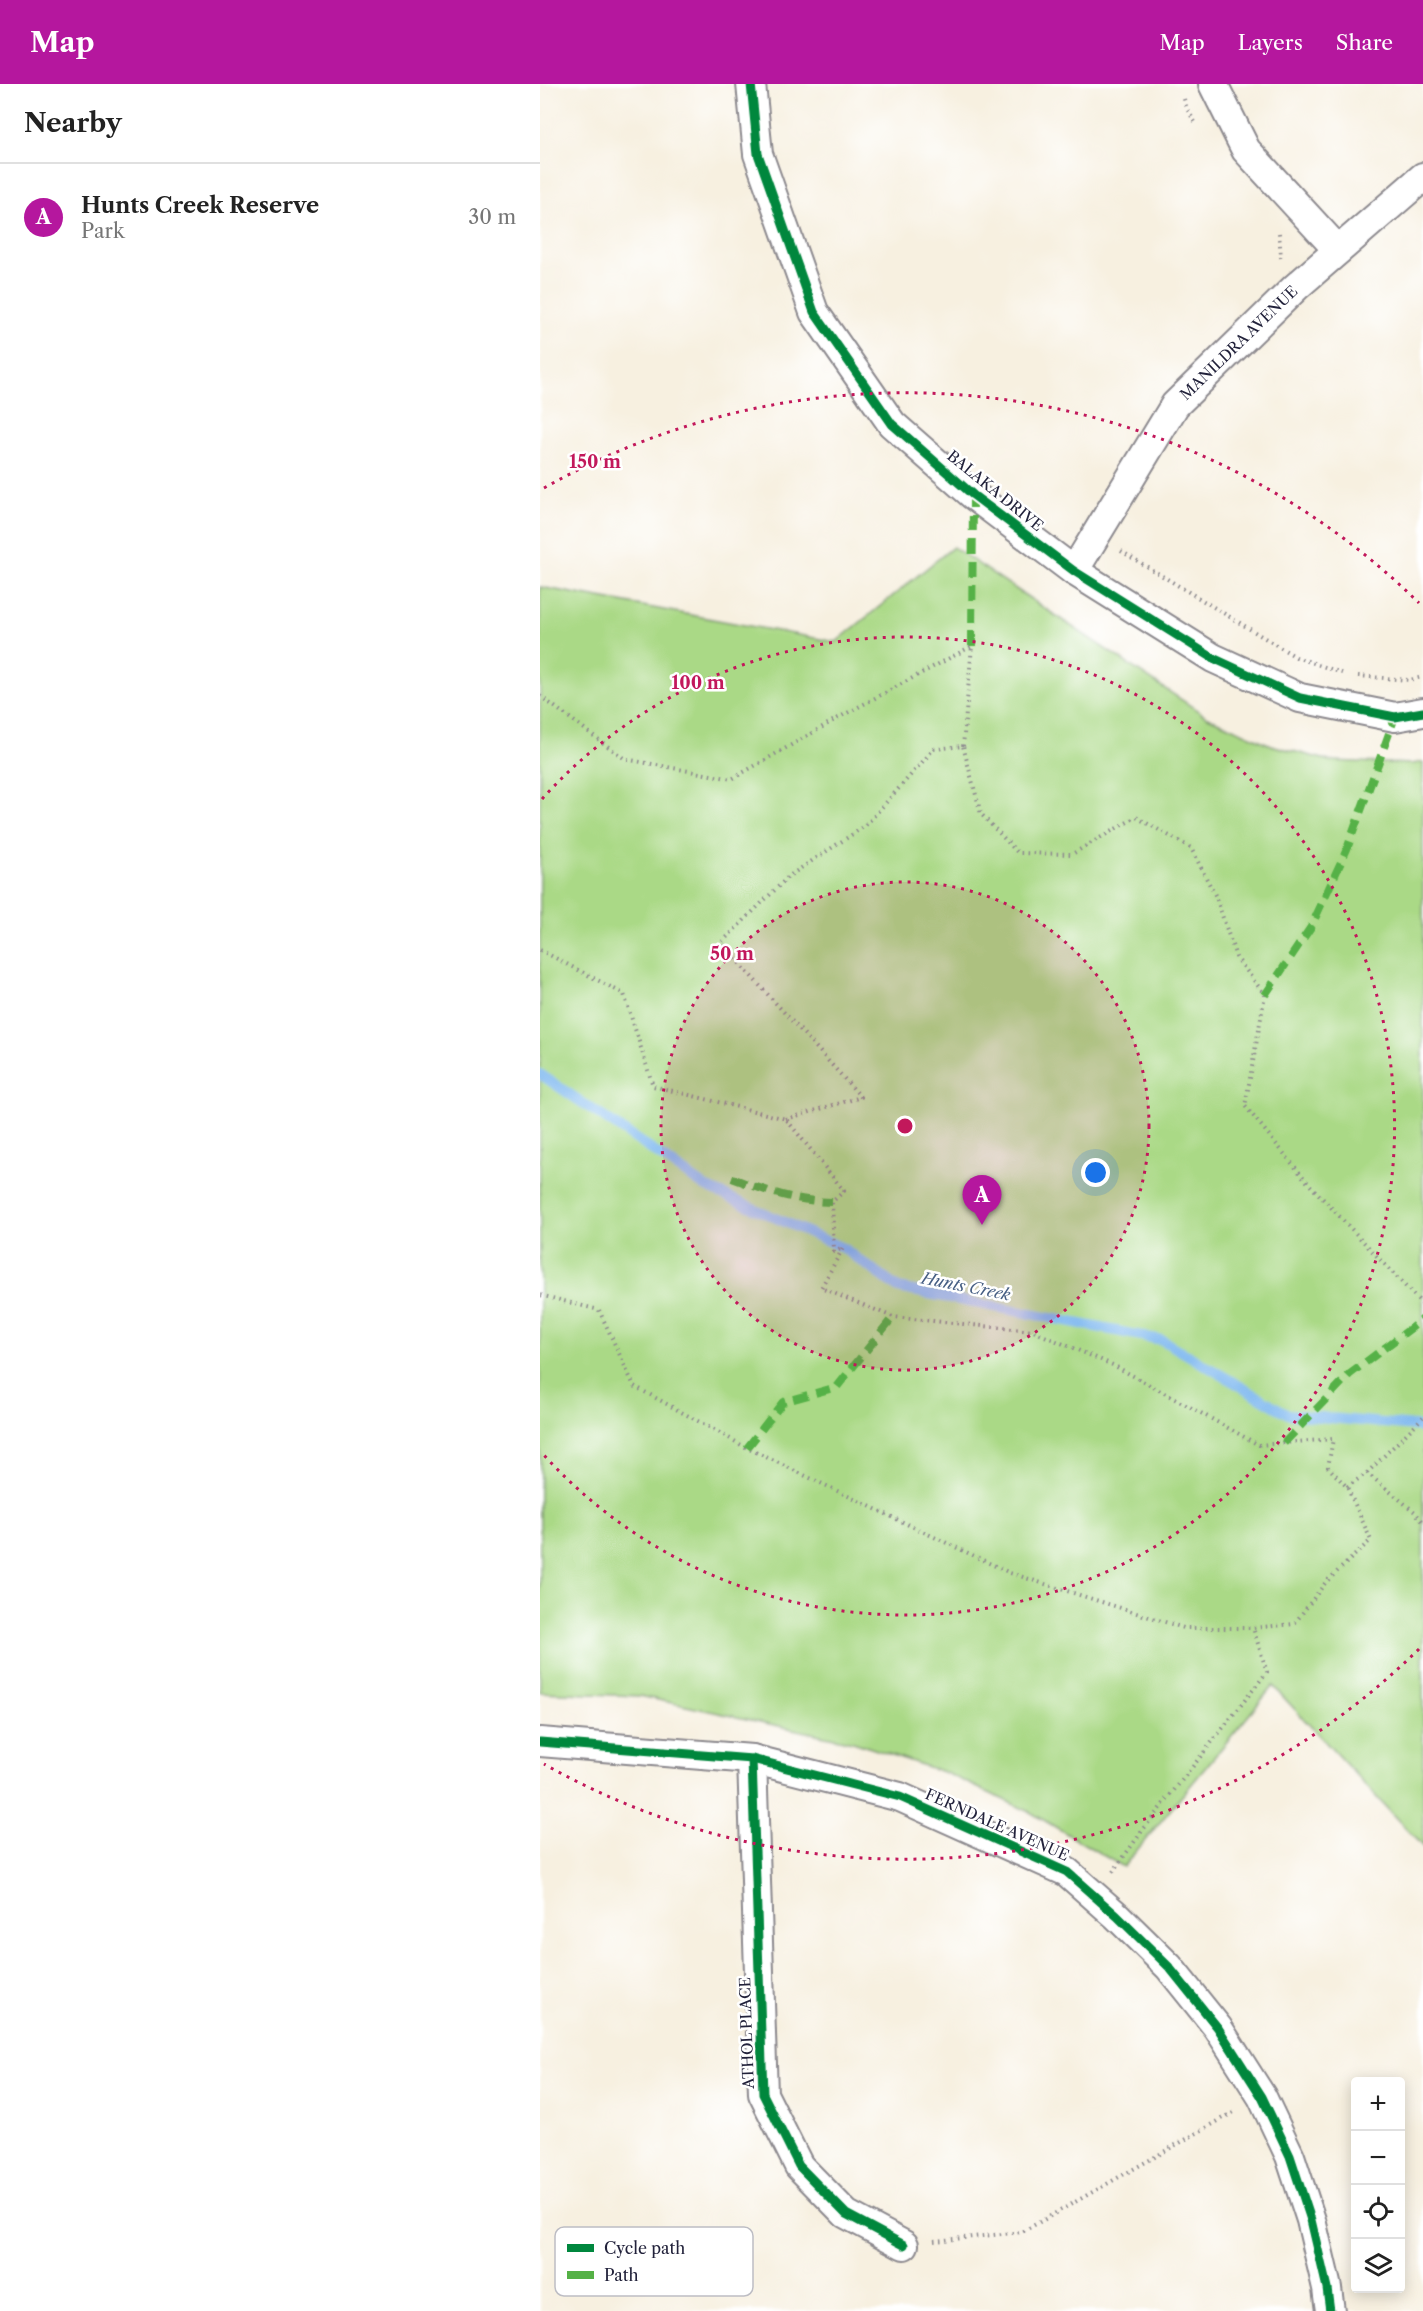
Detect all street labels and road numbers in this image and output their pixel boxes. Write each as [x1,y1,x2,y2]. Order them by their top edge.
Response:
street label: MANILDRA AVENUE [1176,281,1302,404]
street label: BALAKA DRIVE [943,446,1047,535]
street label: FERNDALE AVENUE [922,1784,1072,1865]
street label: ATHOL PLACE [735,1977,758,2090]

